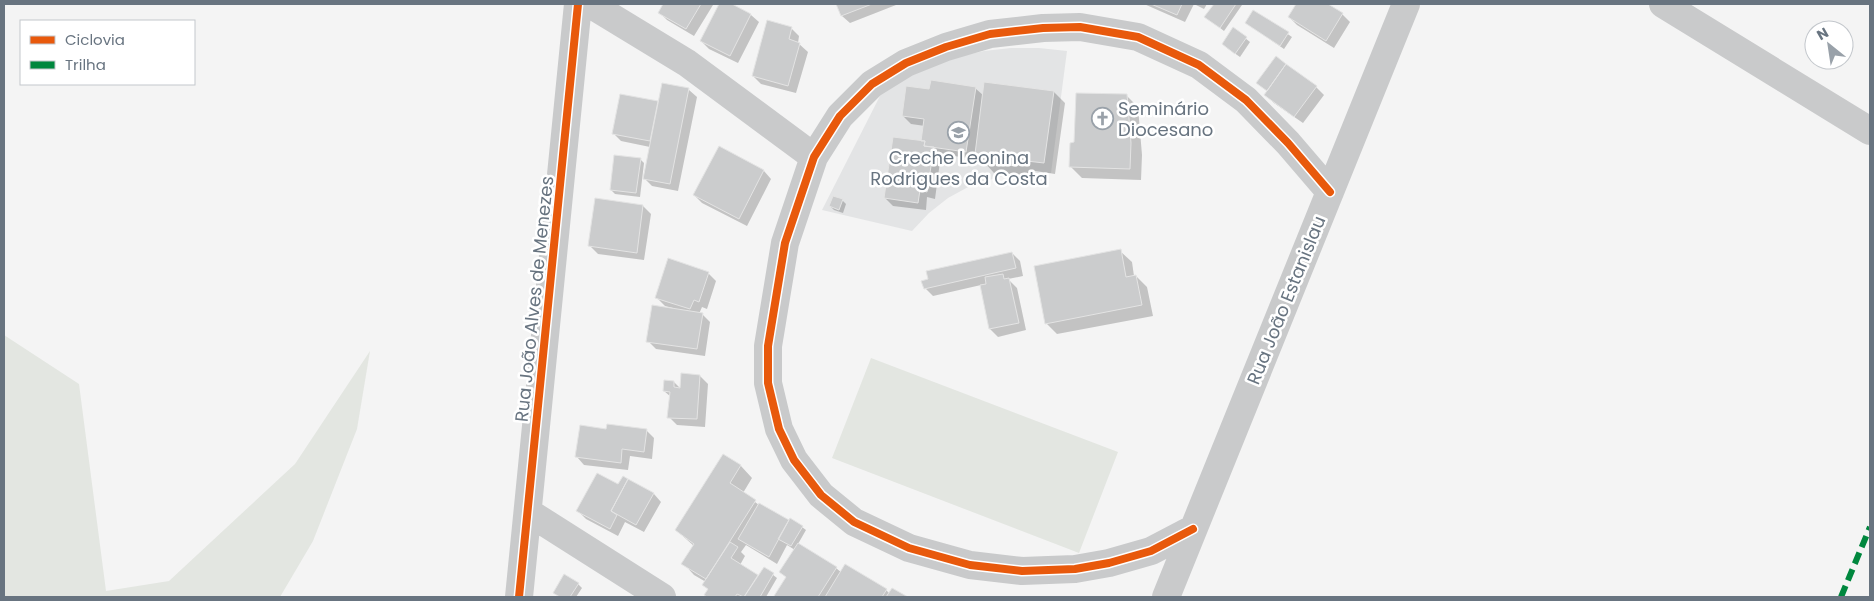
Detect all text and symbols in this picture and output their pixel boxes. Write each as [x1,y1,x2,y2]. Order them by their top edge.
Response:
legend [20,20,195,85]
north arrow [1804,20,1854,70]
text: N [1813,22,1832,45]
text: Ciclovia [65,29,125,50]
text: Trilha [65,54,106,75]
place label: Seminário Diocesano [1118,96,1213,142]
church icon: Seminário Diocesano [1090,106,1114,130]
school or university icon: Creche Leonina Rodrigues da Costa [947,120,971,144]
place label: Creche Leonina Rodrigues da Costa [870,145,1048,191]
street label: Rua João Alves de Menezes [509,175,559,423]
street label: Rua João Estanislau [1241,212,1331,388]

